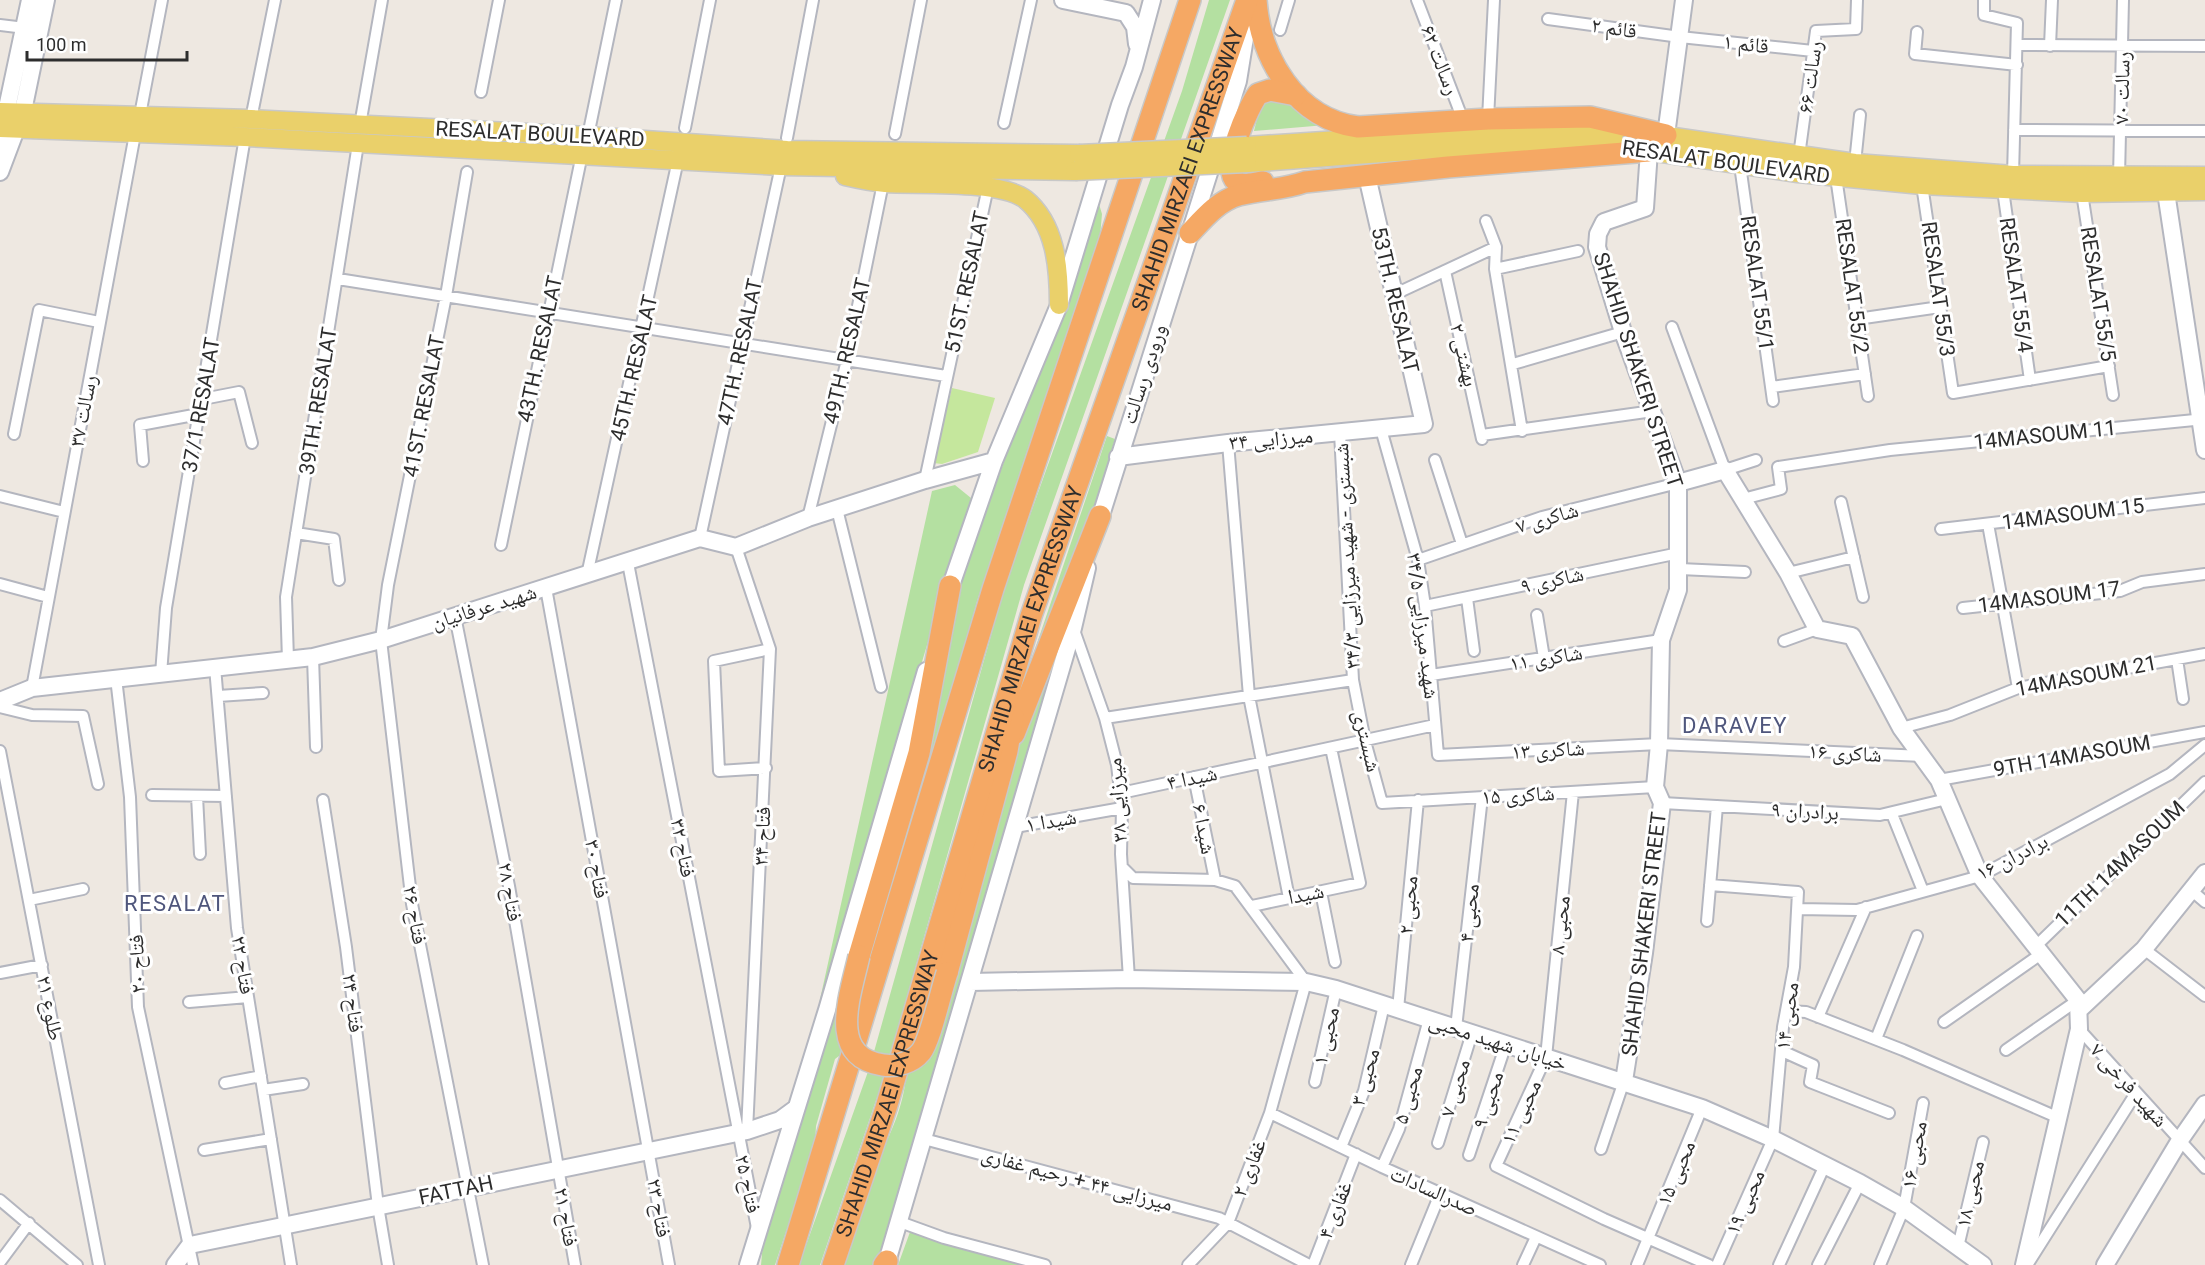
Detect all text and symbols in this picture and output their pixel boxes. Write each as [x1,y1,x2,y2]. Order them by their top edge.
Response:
street label: قائم ۲ [1589,13,1638,45]
street label: رسالت ۶۲ [1416,22,1464,98]
scale bar [27,24,188,62]
street label: SHAHID MIRZAEI EXPRESSWAY [1127,24,1249,314]
street label: قائم ۱ [1722,30,1770,60]
text: 100 m [36,34,87,55]
street label: رسالت ۶۶ [1793,39,1827,115]
street label: رسالت ۷۰ [2109,51,2135,125]
street label: RESALAT BOULEVARD [435,117,645,151]
street label: RESALAT BOULEVARD [1621,136,1831,188]
street label: 51ST. RESALAT [940,208,994,355]
street label: RESALAT 55/1 [1736,214,1778,352]
street label: RESALAT 55/4 [1995,216,2037,354]
street label: RESALAT 55/2 [1831,217,1873,355]
street label: RESALAT 55/3 [1917,220,1959,358]
street label: 53TH. RESALAT [1367,225,1424,376]
street label: RESALAT 55/5 [2075,225,2121,363]
street label: SHAHID SHAKERI STREET [1589,249,1688,491]
street label: 43TH. RESALAT [513,273,567,425]
street label: 49TH. RESALAT [819,275,876,426]
street label: 47TH. RESALAT [713,276,767,428]
street label: 45TH. RESALAT [606,292,663,443]
street label: ورودی رسالت [1117,321,1171,427]
street label: بهشتی ۲ [1444,321,1483,389]
street label: 39TH. RESALAT [294,325,342,477]
street label: 41ST. RESALAT [398,332,450,479]
street label: 37/1 RESALAT [177,335,225,474]
street label: رسالت ۳۷ [64,373,102,449]
street label: 14MASOUM 11 [1972,416,2118,454]
street label: میرزایی ۳۴ [1228,423,1314,456]
street label: شبستری - شهید میرزایی ۳۴/۳ [1329,442,1366,670]
street label: SHAHID MIRZAEI EXPRESSWAY [974,482,1088,775]
street label: 14MASOUM 15 [2000,493,2146,535]
street label: شاکری ۷ [1513,498,1581,538]
street label: شهید میرزایی ۳۴/۵ [1401,552,1444,701]
street label: شاکری ۹ [1518,562,1586,598]
street label: 14MASOUM 17 [1976,576,2122,618]
street label: شهید عرفانیان [429,580,539,634]
street label: شاکری ۱۱ [1508,640,1584,676]
street label: 14MASOUM 21 [2013,651,2159,701]
street label: شبستری [1348,708,1386,774]
district label: DARAVEY [1682,713,1788,738]
street label: 9TH 14MASOUM [1992,730,2152,782]
street label: شاکری ۱۳ [1511,736,1585,764]
street label: شاکری ۱۶ [1808,739,1882,767]
street label: میرزایی ۳۸ [1102,757,1133,843]
street label: شیدا ۴ [1165,761,1219,795]
street label: شاکری ۱۵ [1481,781,1555,809]
street label: 11TH 14MASOUM [2050,796,2190,932]
street label: برادران ۹ [1770,797,1840,825]
street label: شیدا ۶ [1187,802,1221,856]
street label: شیدا ۱ [1024,805,1078,837]
street label: فتاح ۳۴ [748,806,777,866]
street label: SHAHID SHAKERI STREET [1617,810,1671,1057]
street label: فتاح ۳۲ [665,817,700,879]
street label: برادران ۱۶ [1972,829,2052,885]
street label: فتاح ۳۰ [579,838,614,900]
street label: فتاح ۲۸ [492,861,527,923]
street label: محبی ۲ [1393,875,1424,935]
street label: شیدا [1286,879,1326,909]
street label: محبی ۴ [1454,883,1485,944]
street label: فتاح ۲۶ [397,884,432,946]
district label: RESALAT [124,891,226,916]
street label: محبی ۸ [1545,895,1576,956]
street label: فتاح ۲۰ [124,934,151,994]
street label: فتاح ۲۲ [226,934,259,996]
street label: SHAHID MIRZAEI EXPRESSWAY [831,947,944,1240]
street label: فتاح ۲۴ [336,972,369,1034]
street label: طلوع ۲۱ [31,974,68,1043]
street label: محبی ۱۴ [1770,981,1805,1052]
street label: محبی ۱ [1308,1005,1345,1068]
street label: خیابان شهید محبی [1426,1008,1570,1077]
street label: شهید فرخی ۷ [2084,1038,2173,1132]
street label: محبی ۳ [1345,1045,1386,1109]
street label: محبی ۷ [1435,1056,1476,1120]
street label: محبی ۵ [1388,1063,1429,1127]
street label: محبی ۹ [1468,1068,1509,1132]
street label: محبی ۱۱ [1496,1076,1547,1148]
street label: محبی ۱۶ [1896,1119,1933,1191]
street label: غفاری ۲ [1227,1135,1271,1200]
street label: محبی ۱۵ [1652,1137,1701,1209]
street label: میرزایی ۴۴ + رحیم غفاری [978,1142,1175,1218]
street label: فتاح ۲۵ [729,1153,766,1216]
street label: محبی ۱۸ [1951,1158,1990,1230]
street label: صدرالسادات [1387,1161,1481,1221]
street label: محبی ۱۹ [1720,1166,1771,1238]
street label: FATTAH [417,1170,495,1210]
street label: فتاح ۲۳ [641,1177,676,1239]
street label: غفاری ۴ [1313,1177,1357,1242]
street label: فتاح ۲۱ [548,1186,583,1248]

